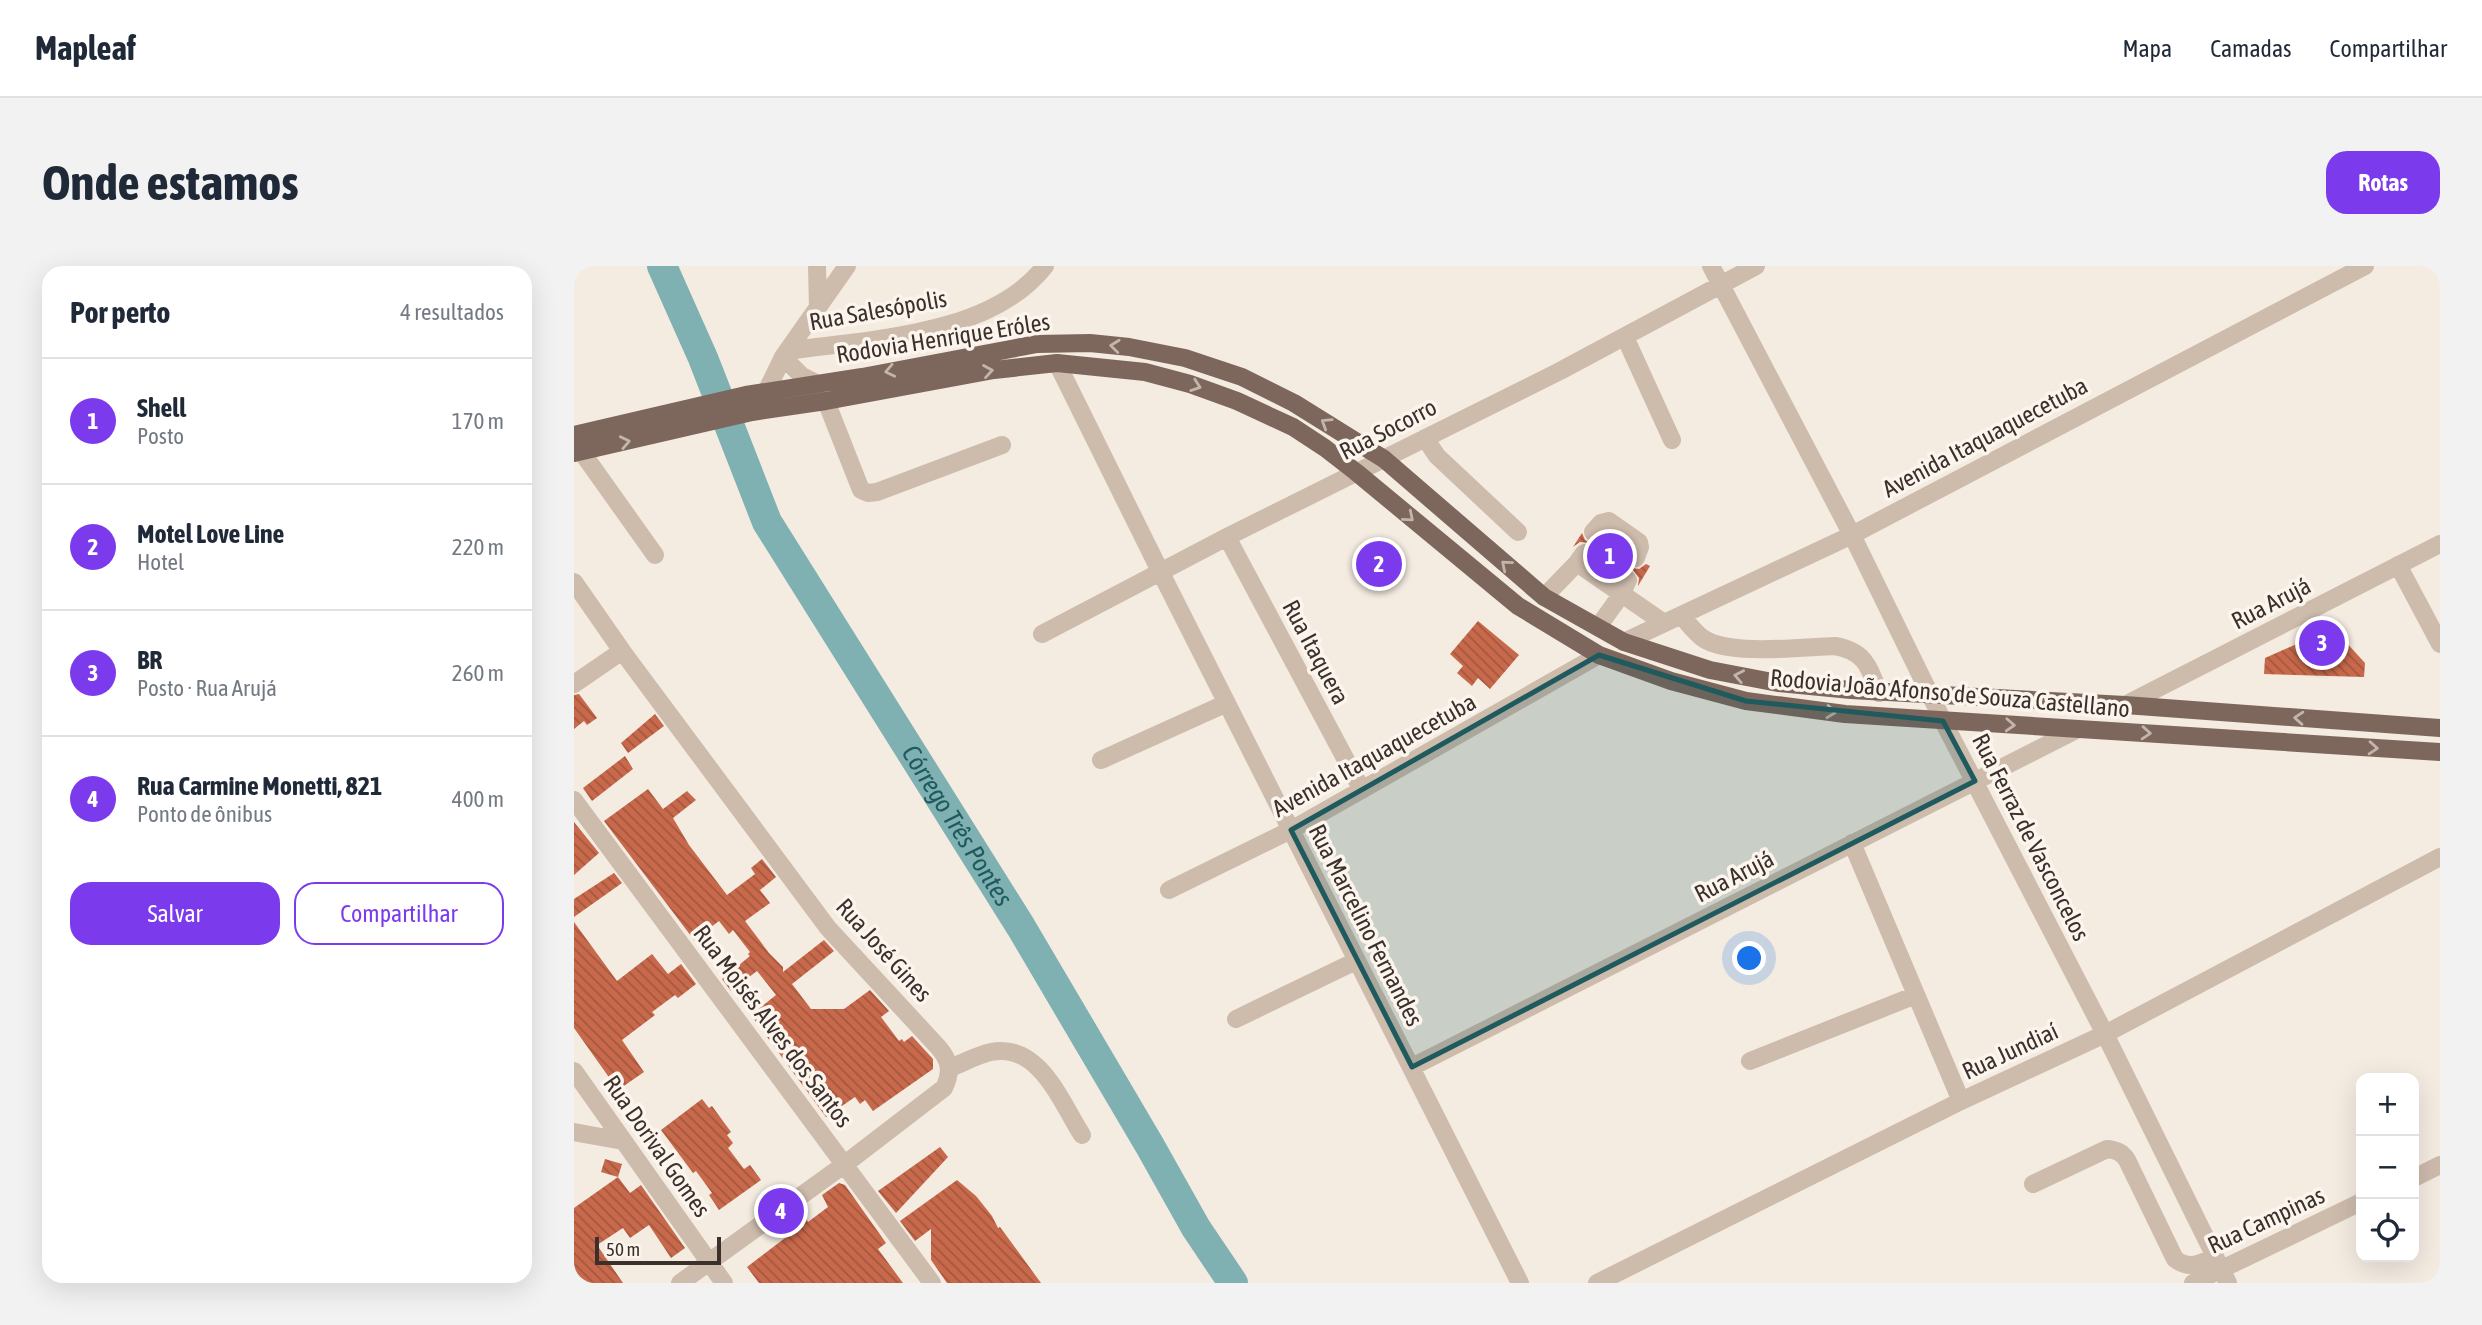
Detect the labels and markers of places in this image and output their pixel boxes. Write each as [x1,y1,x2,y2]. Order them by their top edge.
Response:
pin: 1 [1587,530,1633,582]
pin: 2 [1356,538,1402,590]
pin: 3 [2299,617,2345,669]
pin: 4 [758,1185,804,1237]

